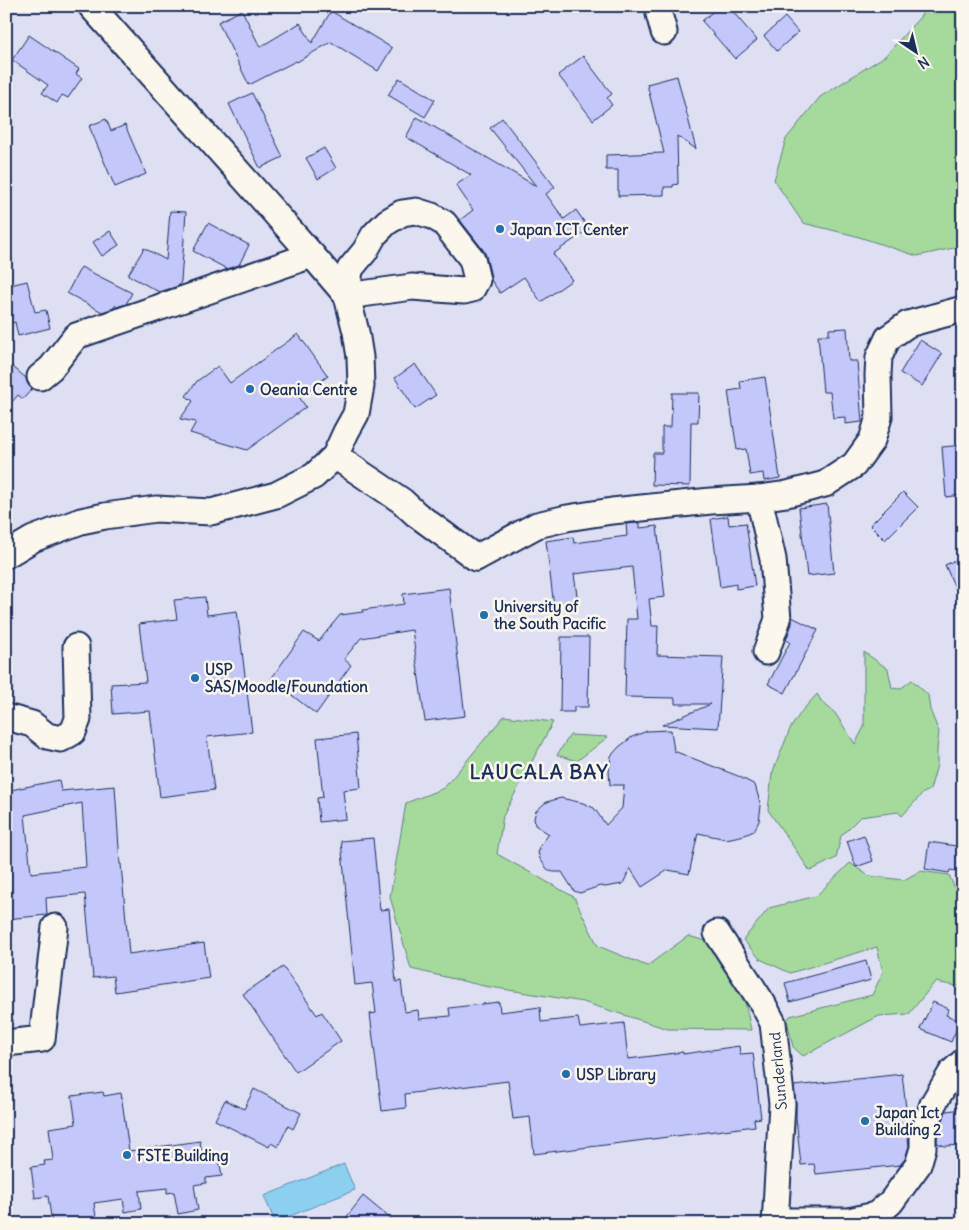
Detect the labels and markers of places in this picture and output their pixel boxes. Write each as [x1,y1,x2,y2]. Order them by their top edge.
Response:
place label: Japan ICT Center [510,220,629,240]
marker: Japan ICT Center [494,223,506,235]
place label: Oeania Centre [260,380,357,399]
marker: Oeania Centre [244,383,256,395]
place label: University of the South Pacific [494,597,607,633]
marker: University of the South Pacific [478,609,490,621]
place label: USP SAS/Moodle/Foundation [205,660,368,696]
marker: USP SAS/Moodle/Foundation [189,672,201,684]
place label: USP Library [576,1065,656,1085]
marker: USP Library [560,1068,572,1080]
place label: Japan Ict Building 2 [875,1103,941,1140]
marker: Japan Ict Building 2 [859,1115,871,1127]
place label: FSTE Building [137,1146,229,1166]
marker: FSTE Building [121,1149,133,1161]

